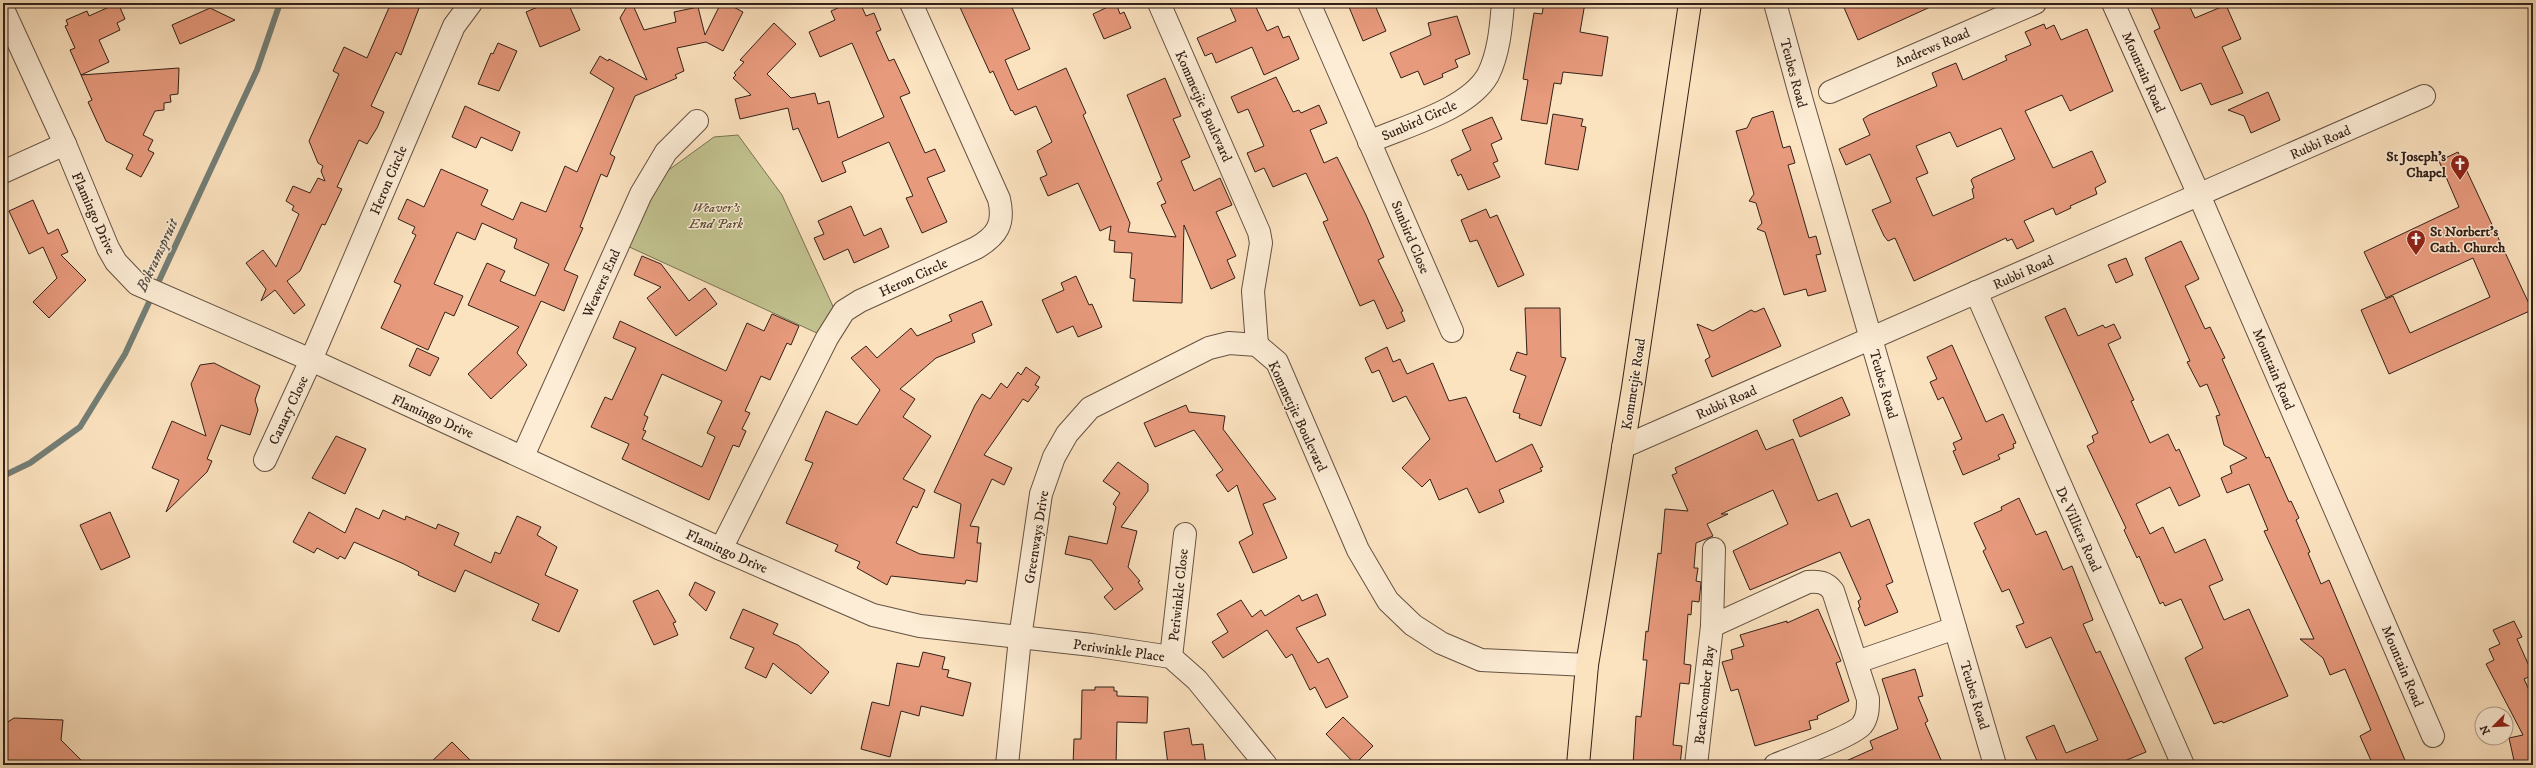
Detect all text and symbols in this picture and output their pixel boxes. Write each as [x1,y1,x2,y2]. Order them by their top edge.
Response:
street label: Andrews Road [1892,24,1973,72]
street label: Mountain Road [2117,29,2169,116]
street label: Teubes Road [1775,37,1811,110]
street label: Kommetjie Boulevard [1170,48,1236,165]
street label: Sunbird Circle [1379,96,1460,146]
street label: Rubbi Road [2287,122,2354,164]
street label: Heron Circle [366,143,412,218]
place label: St Joseph's Chapel [2386,148,2447,182]
church icon: St Joseph's Chapel [2449,153,2471,181]
street label: Flamingo Drive [67,170,119,257]
street label: Sunbird Close [1387,198,1434,277]
park label: Weaver's End Park [688,199,743,233]
water label: Bokramspruit [132,215,183,296]
place label: St Norbert's Cath. Church [2430,223,2506,257]
church icon: St Norbert's Cath. Church [2405,228,2427,256]
street label: Weavers End [578,246,625,321]
street label: Rubbi Road [1990,252,2057,294]
street label: Heron Circle [876,254,951,302]
street label: Mountain Road [2248,326,2298,413]
street label: Kommetjie Road [1618,337,1650,431]
street label: Teubes Road [1865,348,1901,421]
street label: Kommetjie Boulevard [1264,358,1331,475]
street label: Canary Close [265,373,313,448]
street label: Rubbi Road [1693,382,1760,424]
street label: Flamingo Drive [389,391,477,443]
street label: De Villiers Road [2051,484,2105,575]
street label: Greenways Drive [1021,489,1053,585]
street label: Flamingo Drive [683,526,771,578]
street label: Periwinkle Close [1165,548,1193,642]
street label: Mountain Road [2377,623,2427,710]
street label: Periwinkle Place [1072,636,1166,666]
street label: Beachcomber Bay [1691,644,1719,745]
street label: Teubes Road [1955,659,1993,732]
north arrow [2474,706,2514,746]
text: N [2478,723,2494,737]

